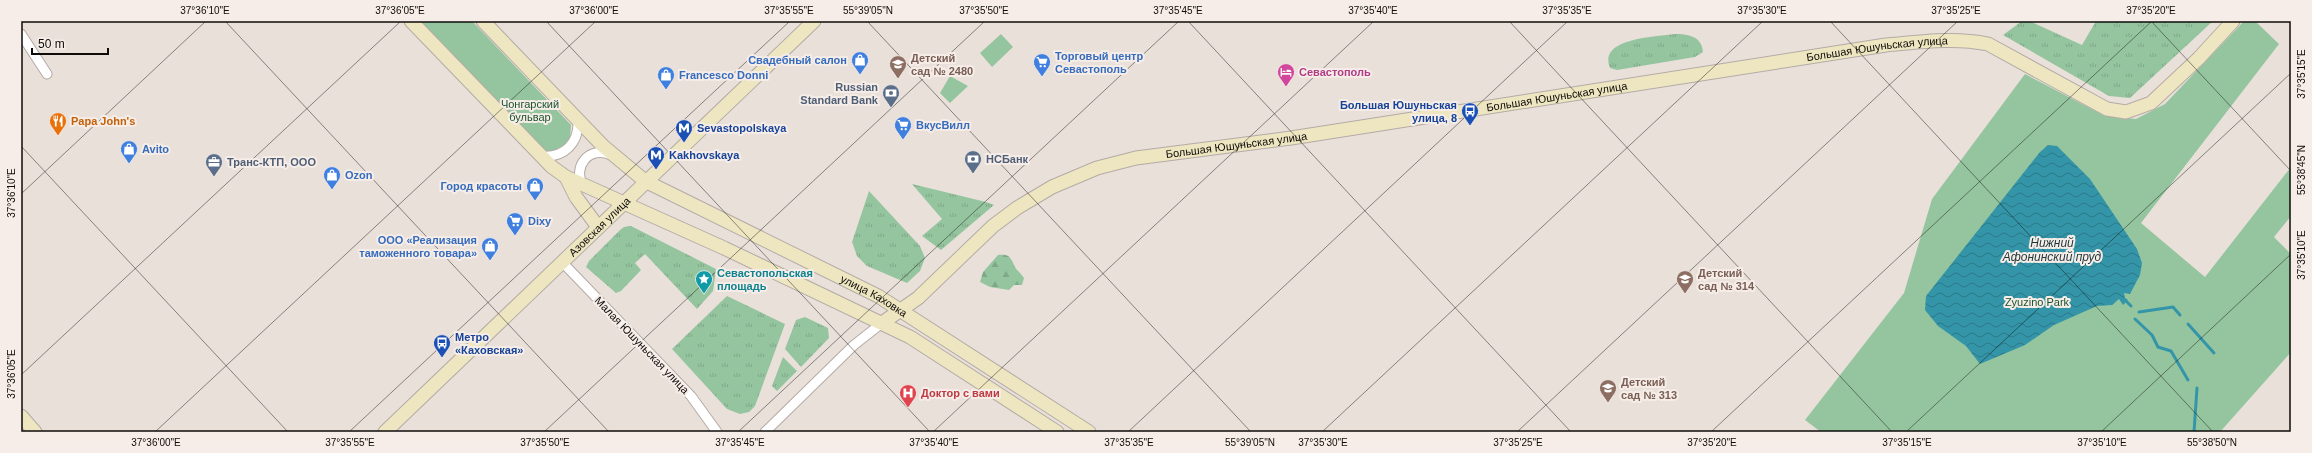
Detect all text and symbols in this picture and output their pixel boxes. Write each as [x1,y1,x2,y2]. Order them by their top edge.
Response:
text: 37°36'10"E [180,5,230,16]
text: 37°36'05"E [375,5,425,16]
text: 37°36'00"E [569,5,619,16]
text: 37°35'55"E [764,5,814,16]
text: 55°39'05"N [843,5,893,16]
text: 37°35'50"E [959,5,1009,16]
text: 37°35'45"E [1153,5,1203,16]
text: 37°35'40"E [1348,5,1398,16]
text: 37°35'35"E [1542,5,1592,16]
text: 37°35'30"E [1737,5,1787,16]
text: 37°35'25"E [1931,5,1981,16]
text: 37°35'20"E [2126,5,2176,16]
scale bar [32,30,108,56]
street label: Большая Юшуньская улица [1806,34,1949,63]
text: 50 m [38,37,65,51]
text: 37°35'15"E [2296,49,2307,99]
shop icon: Свадебный салон [850,50,870,75]
place label: Торговый центр Севастополь [1055,50,1144,75]
place label: Детский сад № 2480 [911,52,973,77]
supermarket icon: Торговый центр Севастополь [1032,52,1052,77]
place label: Свадебный салон [748,54,847,66]
school or university icon: Детский сад № 2480 [888,54,908,79]
hotel icon: Севастополь [1276,62,1296,87]
shop icon: Francesco Donni [656,65,676,90]
place label: Севастополь [1299,66,1371,78]
place label: Francesco Donni [679,69,768,81]
street label: Большая Юшуньская улица [1485,79,1629,113]
place label: Russian Standard Bank [800,81,879,106]
bank icon: Russian Standard Bank [881,83,901,108]
park label: Чонгарский бульвар [501,98,559,123]
place label: Большая Юшуньская улица, 8 [1340,99,1457,124]
bus stop icon: Большая Юшуньская улица, 8 [1460,101,1480,126]
restaurant icon: Papa John's [48,111,68,136]
place label: Papa John's [71,115,135,127]
supermarket icon: ВкусВилл [893,115,913,140]
metro station icon: Sevastopolskaya [674,118,694,143]
place label: ВкусВилл [916,119,970,131]
place label: Sevastopolskaya [697,122,787,134]
street label: Большая Юшуньская улица [1165,129,1309,160]
shop icon: Avito [119,139,139,164]
place label: Avito [142,143,169,155]
metro station icon: Kakhovskaya [646,145,666,170]
text: 55°38'45"N [2296,145,2307,195]
place label: Kakhovskaya [669,149,740,161]
bank icon: НСБанк [963,149,983,174]
office icon: Транс-КТП, ООО [204,152,224,177]
place label: НСБанк [986,153,1029,165]
place label: Транс-КТП, ООО [227,156,316,168]
shop icon: Ozon [322,165,342,190]
text: 37°36'10"E [6,168,17,218]
place label: Ozon [345,169,373,181]
shop icon: Город красоты [525,176,545,201]
place label: Город красоты [441,180,522,192]
street label: Азовская улица [566,194,633,259]
supermarket icon: Dixy [505,211,525,236]
place label: Dixy [528,215,552,227]
text: 37°35'10"E [2296,230,2307,280]
place label: ООО «Реализация таможенного товара» [359,234,477,259]
shop icon: ООО «Реализация таможенного товара» [480,236,500,261]
water label: Нижний Афонинский пруд [2002,236,2102,264]
place label: Севастопольская площадь [717,267,813,292]
place label: Детский сад № 314 [1698,267,1755,292]
place icon: Севастопольская площадь [694,269,714,294]
school or university icon: Детский сад № 314 [1675,269,1695,294]
street label: улица Каховка [839,272,910,320]
street label: Малая Юшуньская улица [592,294,692,397]
park label: Zyuzino Park [2005,296,2070,308]
place label: Метро «Каховская» [455,331,523,356]
bus stop icon: Метро «Каховская» [432,333,452,358]
text: 37°36'05"E [6,349,17,399]
place label: Детский сад № 313 [1621,376,1677,401]
school or university icon: Детский сад № 313 [1598,378,1618,403]
hospital icon: Доктор с вами [898,383,918,408]
place label: Доктор с вами [921,387,1000,399]
text: 37°36'00"E [131,437,181,448]
text: 37°35'55"E [325,437,375,448]
text: 37°35'50"E [520,437,570,448]
text: 37°35'45"E [715,437,765,448]
text: 37°35'40"E [909,437,959,448]
text: 37°35'35"E [1104,437,1154,448]
text: 55°39'05"N [1225,437,1275,448]
text: 37°35'30"E [1298,437,1348,448]
text: 37°35'25"E [1493,437,1543,448]
text: 37°35'20"E [1687,437,1737,448]
text: 37°35'15"E [1882,437,1932,448]
text: 37°35'10"E [2077,437,2127,448]
text: 55°38'50"N [2187,437,2237,448]

